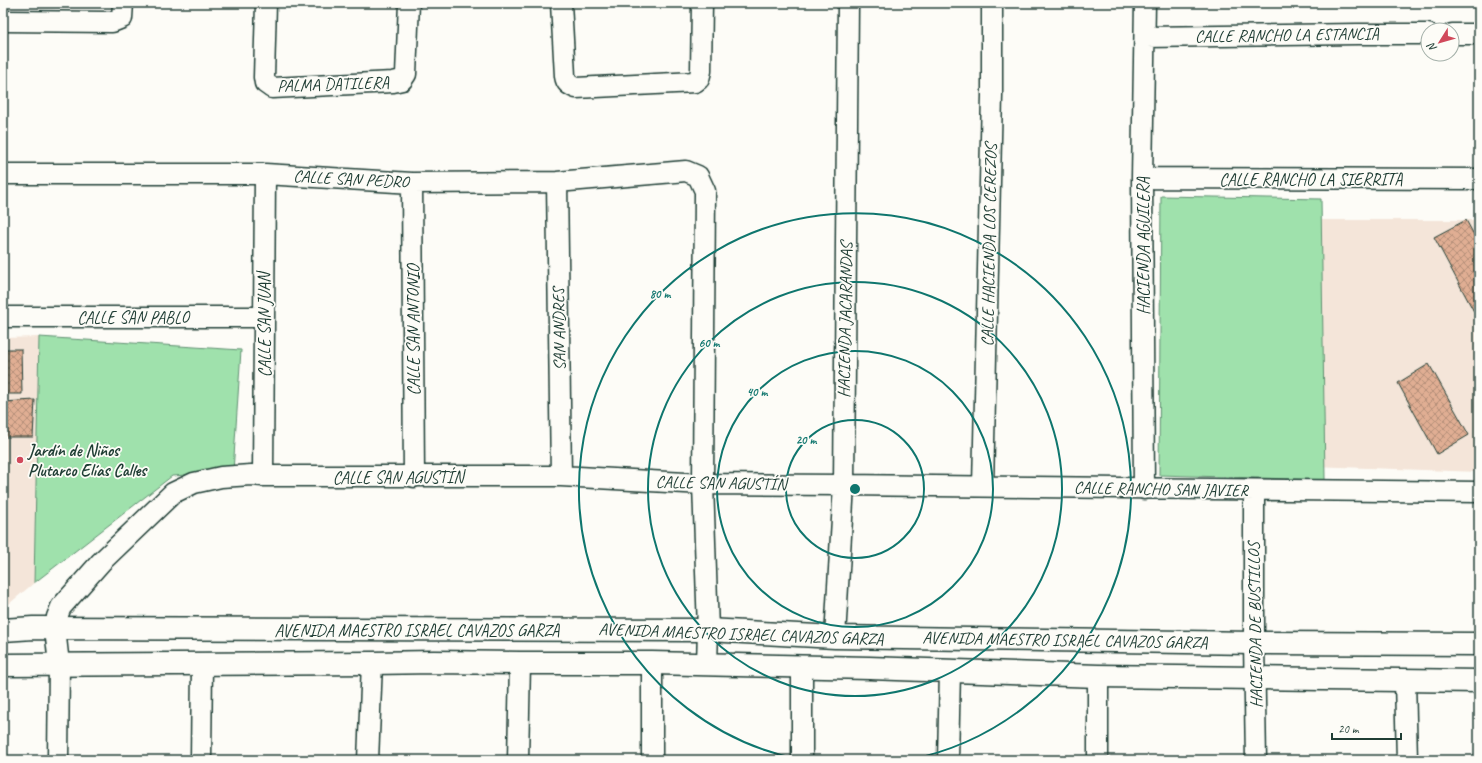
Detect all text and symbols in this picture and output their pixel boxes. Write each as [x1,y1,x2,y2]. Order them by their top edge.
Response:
north arrow [1420,22,1460,62]
street label: CALLE RANCHO LA ESTANCIA [1195,23,1380,47]
text: N [1423,39,1440,55]
street label: PALMA DATILERA [277,72,390,96]
street label: CALLE HACIENDA LOS CEREZOS [977,140,1001,347]
street label: CALLE SAN PEDRO [293,165,411,193]
street label: CALLE RANCHO LA SIERRITA [1219,169,1403,190]
street label: HACIENDA AGUILERA [1133,176,1154,315]
street label: HACIENDA JACARANDAS [833,238,857,398]
street label: CALLE SAN ANTONIO [403,262,424,396]
street label: CALLE SAN JUAN [254,270,275,377]
street label: SAN ANDRES [548,285,570,371]
text: 80 m [650,286,671,302]
street label: CALLE SAN PABLO [77,307,190,328]
text: 60 m [699,335,721,351]
text: 40 m [747,384,768,400]
text: 20 m [796,432,817,448]
place label: Jardín de Niños Plutarco Elías Calles [27,440,148,481]
marker: Jardín de Niños Plutarco Elías Calles [15,455,25,465]
street label: CALLE SAN AGUSTÍN [333,466,466,488]
street label: CALLE SAN AGUSTÍN [655,470,789,495]
street label: CALLE RANCHO SAN JAVIER [1074,477,1250,501]
centre of rings [848,482,862,496]
street label: HACIENDA DE BUSTILLOS [1243,539,1267,708]
street label: AVENIDA MAESTRO ISRAEL CAVAZOS GARZA [598,619,884,649]
street label: AVENIDA MAESTRO ISRAEL CAVAZOS GARZA [274,620,560,641]
street label: AVENIDA MAESTRO ISRAEL CAVAZOS GARZA [922,627,1208,653]
scale bar [1332,715,1401,741]
text: 20 m [1338,721,1360,737]

